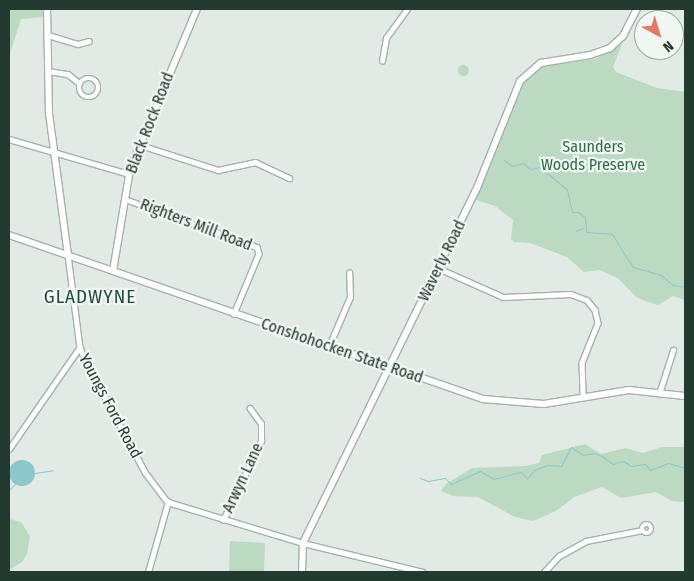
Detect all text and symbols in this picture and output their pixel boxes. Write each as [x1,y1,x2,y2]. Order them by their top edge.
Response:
north arrow [634,10,684,60]
text: N [660,37,677,56]
street label: Black Rock Road [122,70,178,176]
park label: Saunders Woods Preserve [541,137,645,175]
street label: Righters Mill Road [137,195,255,255]
street label: Waverly Road [414,217,470,305]
district label: GLADWYNE [43,286,137,308]
street label: Conshohocken State Road [258,314,426,388]
street label: Youngs Ford Road [74,350,146,462]
street label: Arwyn Lane [218,440,268,516]

